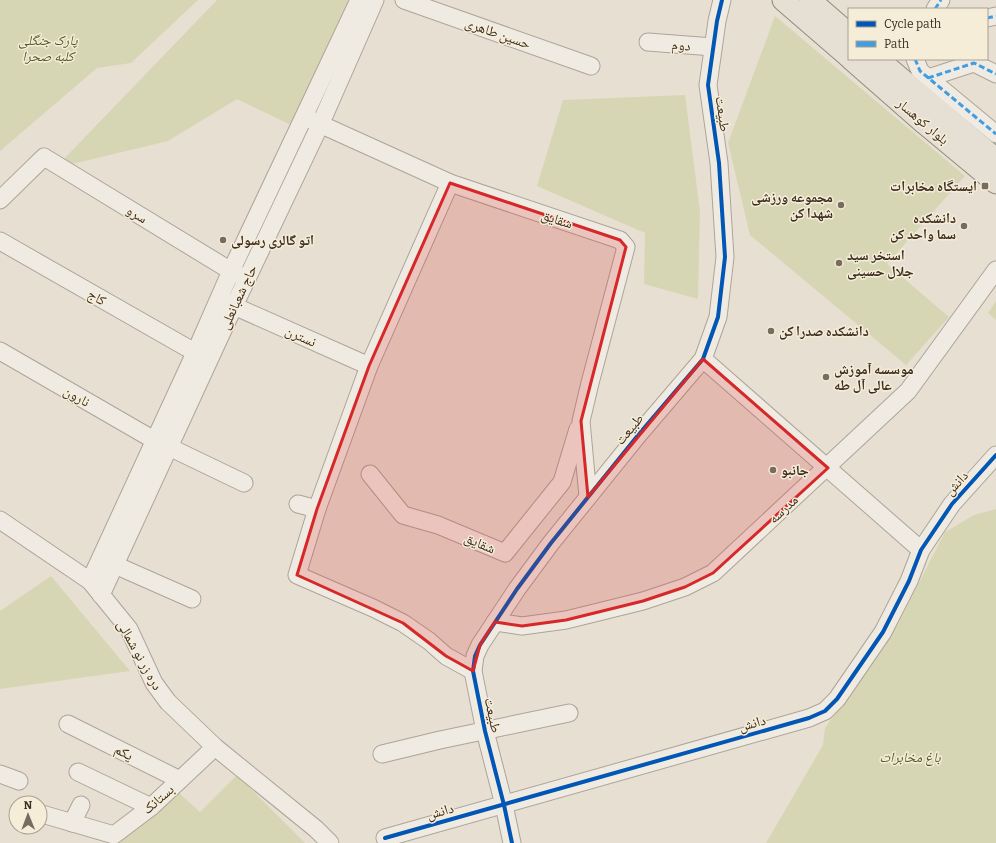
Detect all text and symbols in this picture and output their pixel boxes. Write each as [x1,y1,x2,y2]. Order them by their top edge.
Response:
legend [848,8,988,60]
street label: حسین طاهری [463,14,533,53]
text: Cycle path [884,17,942,31]
park label: پارک جنگلی کلبه صحرا [18,32,78,65]
street label: دوم [671,36,691,56]
text: Path [884,37,910,51]
street label: بلوار کوهسار [892,94,952,148]
street label: طبیعت [712,95,733,133]
place label: ایستگاه مخابرات [890,178,977,195]
marker: ایستگاه مخابرات [980,181,990,191]
place label: مجموعه ورزشی شهدا کن [751,189,833,222]
marker: مجموعه ورزشی شهدا کن [836,200,846,210]
street label: سرو [123,202,150,227]
street label: شقایق [539,206,575,233]
place label: دانشکده سما واحد کن [890,210,956,243]
marker: دانشکده سما واحد کن [959,221,969,231]
place label: اتو گالری رسولی [231,232,314,249]
marker: اتو گالری رسولی [218,235,228,245]
place label: استخر سید جلال حسینی [847,247,914,280]
marker: استخر سید جلال حسینی [834,258,844,268]
street label: حاج شعبانعلی [216,262,262,333]
street label: کاج [84,286,109,310]
street label: نسترن [283,322,319,351]
place label: دانشکده صدرا کن [779,323,869,340]
marker: دانشکده صدرا کن [766,326,776,336]
place label: موسسه آموزش عالی آل طه [834,361,914,394]
marker: موسسه آموزش عالی آل طه [821,372,831,382]
street label: نارون [61,382,93,411]
street label: طبیعت [611,410,647,448]
place label: جانبو [781,462,809,479]
marker: جانبو [768,465,778,475]
street label: دانش [941,467,972,499]
street label: مدرسه [765,492,802,527]
street label: شقایق [461,529,498,558]
street label: دره زر نو شمالی [113,617,166,693]
street label: طبیعت [480,696,505,734]
street label: دانش [737,712,768,735]
street label: یکم [111,741,136,765]
park label: باغ مخابرات [879,749,941,766]
street label: بستانک [139,781,178,818]
north arrow [8,795,48,835]
text: N [23,799,33,812]
street label: دانش [425,800,456,823]

